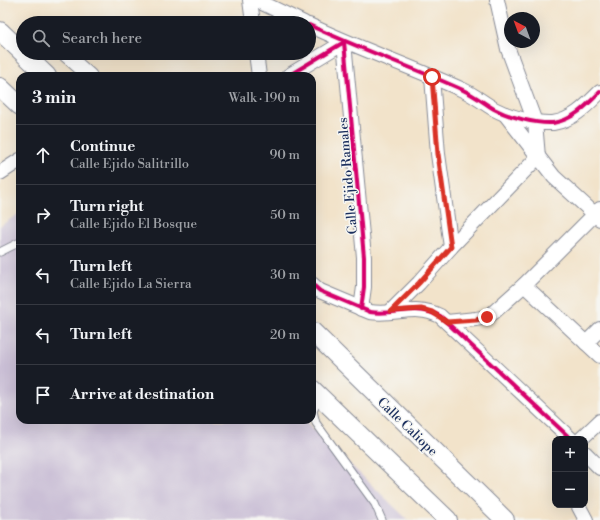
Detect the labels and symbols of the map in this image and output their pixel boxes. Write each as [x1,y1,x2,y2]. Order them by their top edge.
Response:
north arrow [504,12,540,48]
route start [423,68,441,86]
street label: Calle Ejido Ramales [335,116,361,235]
route end [478,308,496,326]
street label: Calle Caliope [374,394,441,460]

